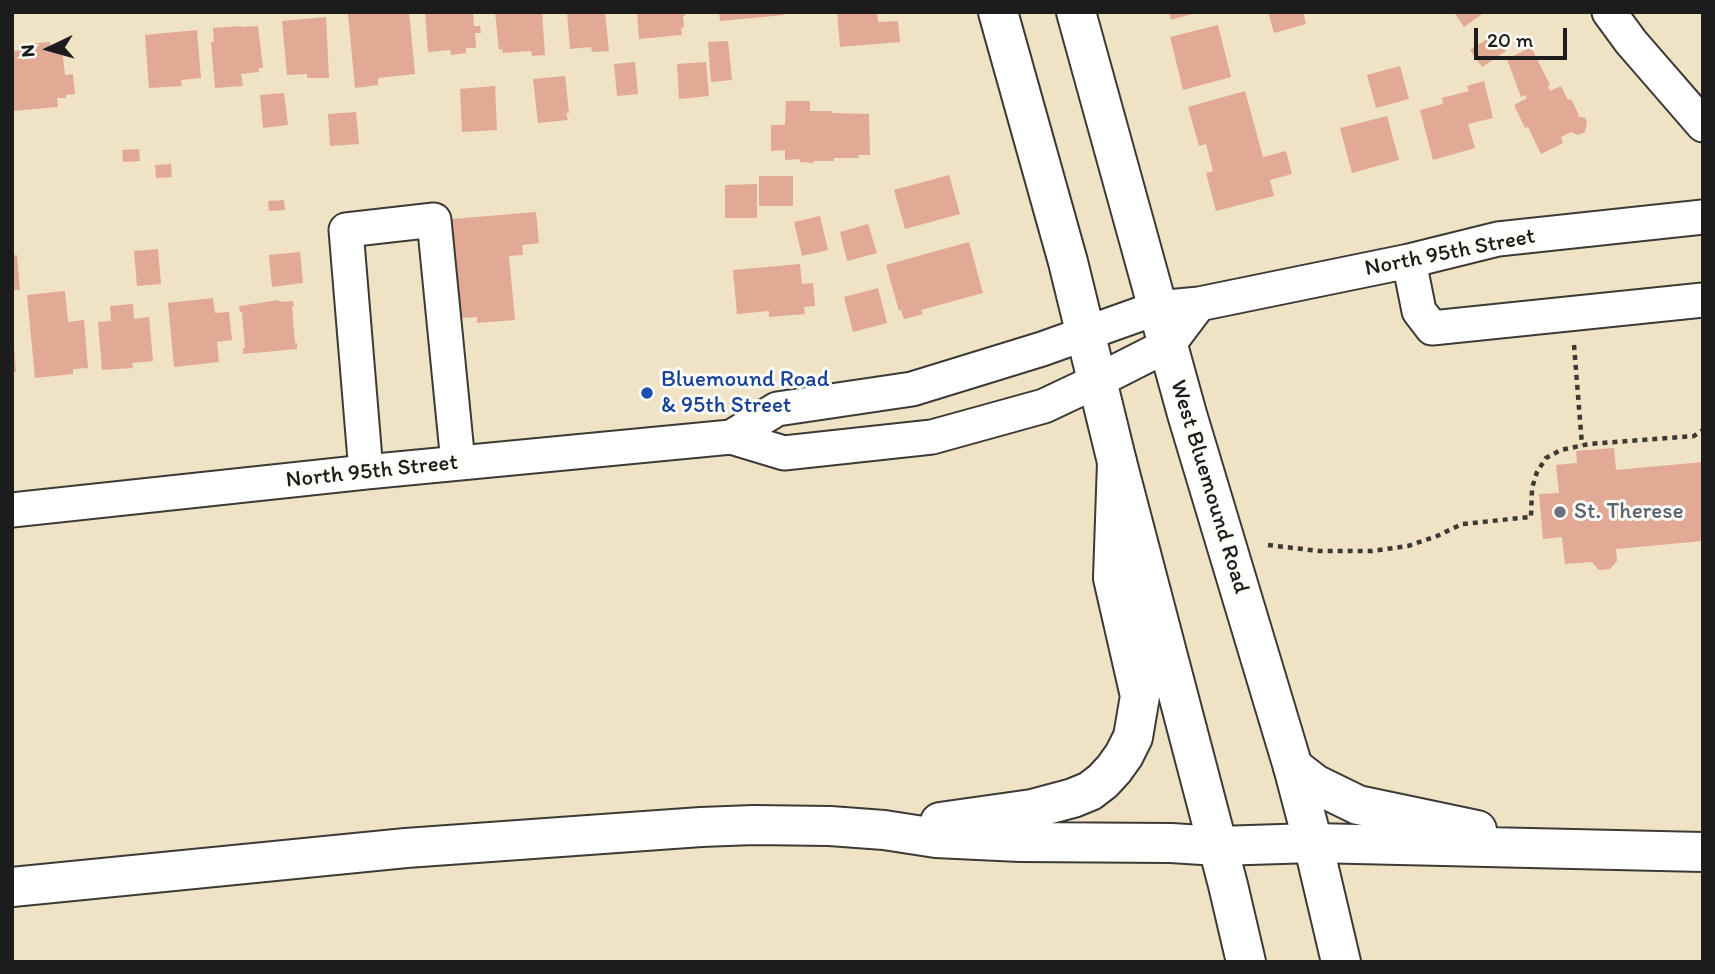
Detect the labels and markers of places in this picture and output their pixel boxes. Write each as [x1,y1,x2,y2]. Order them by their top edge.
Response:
place label: Bluemound Road & 95th Street [661,366,829,420]
marker: Bluemound Road & 95th Street [639,385,655,401]
place label: St. Therese [1574,498,1684,526]
marker: St. Therese [1552,504,1568,520]

